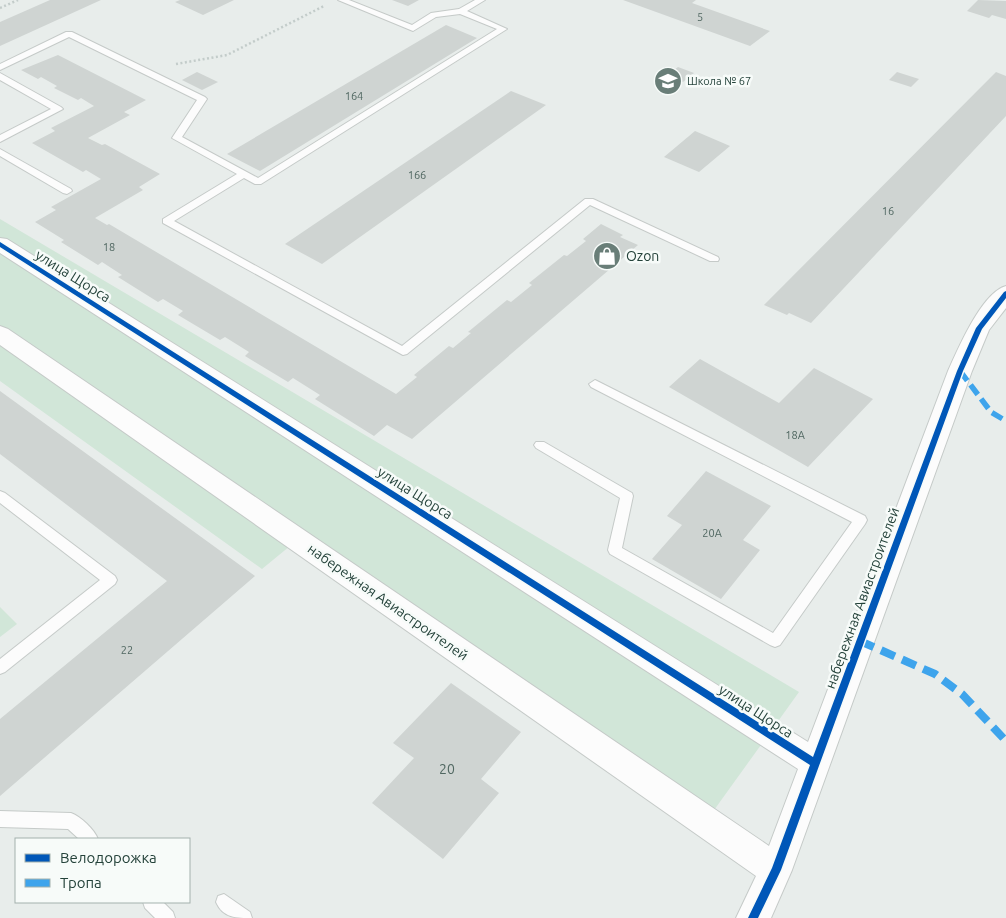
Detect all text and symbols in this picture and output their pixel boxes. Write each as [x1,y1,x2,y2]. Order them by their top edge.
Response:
house number: 5 [697,11,703,23]
school or university icon: Школа № 67 [653,66,683,96]
place label: Школа № 67 [687,75,751,87]
house number: 164 [345,90,363,102]
house number: 166 [408,169,426,181]
house number: 16 [882,205,894,217]
house number: 18 [103,241,115,253]
shop icon: Ozon [592,241,622,271]
street label: улица Щорса [33,247,113,305]
place label: Ozon [626,248,659,264]
house number: 18А [785,429,806,441]
street label: улица Щорса [375,464,455,522]
street label: набережная Авиастроителей [822,505,902,691]
house number: 20А [702,527,723,539]
street label: набережная Авиастроителей [305,540,471,664]
house number: 22 [121,644,133,656]
street label: улица Щорса [716,681,796,741]
house number: 20 [439,761,455,777]
legend [15,838,190,903]
text: Велодорожка [60,849,157,866]
text: Тропа [60,874,102,891]

